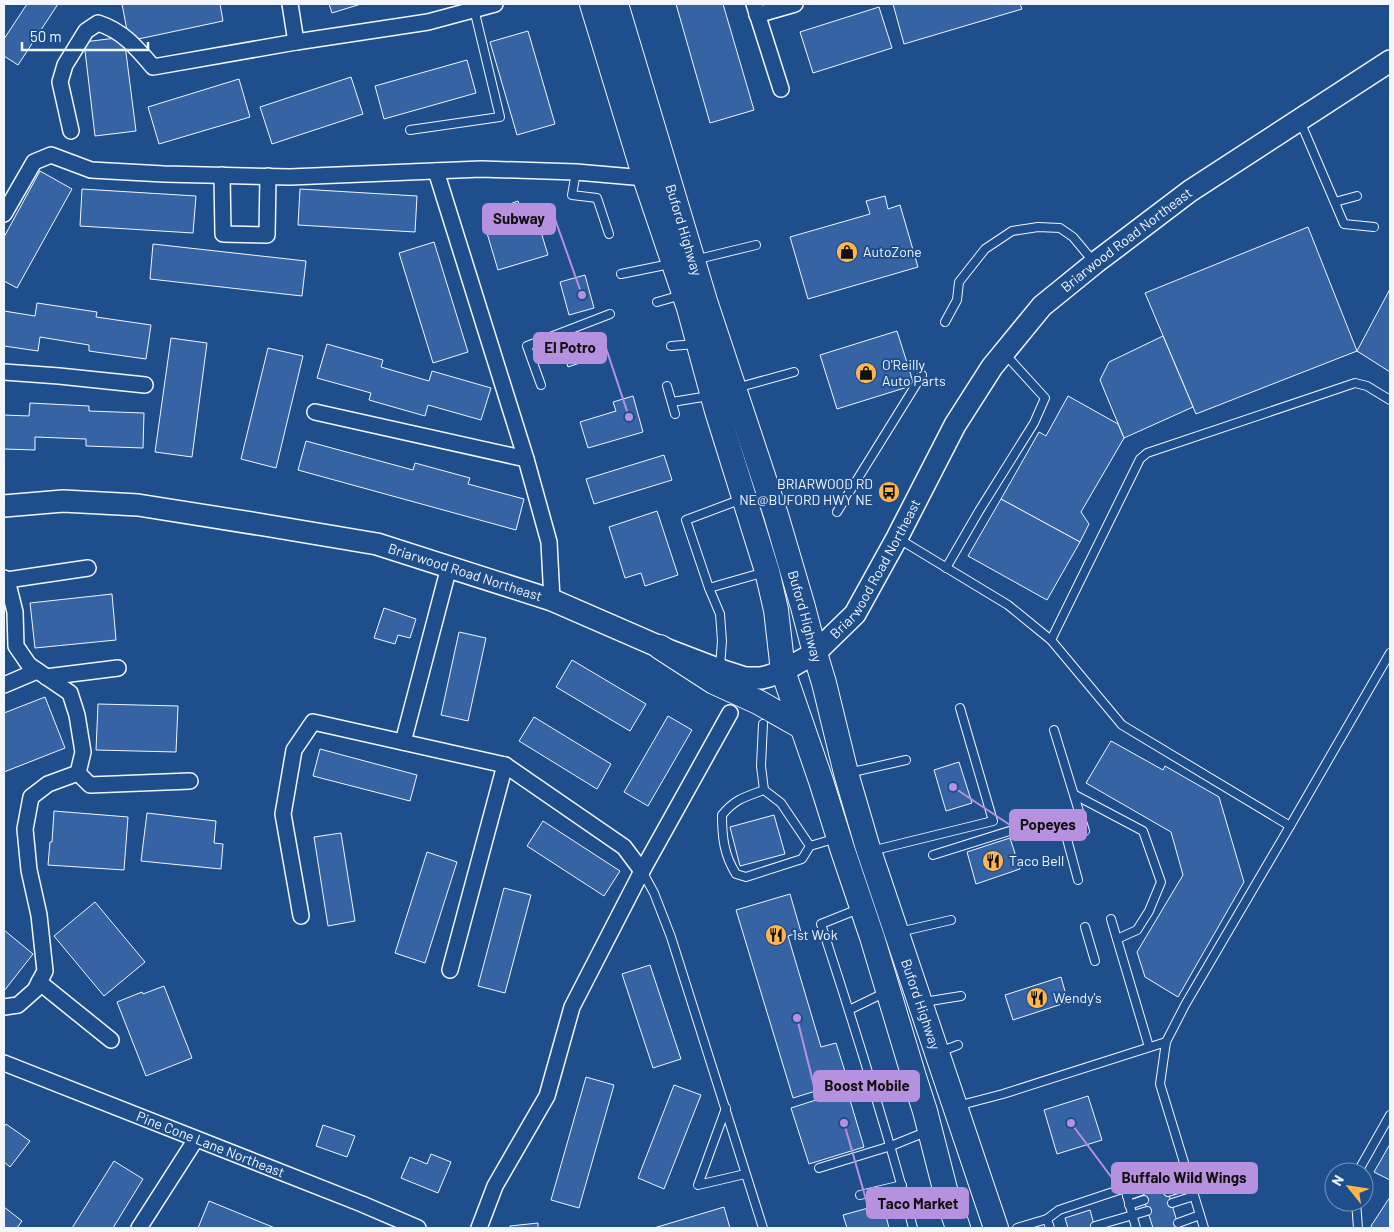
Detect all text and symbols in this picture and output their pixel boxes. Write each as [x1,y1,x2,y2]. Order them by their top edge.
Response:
scale bar [22,20,149,52]
text: 50 m [30,27,62,45]
street label: Buford Highway [662,182,706,278]
street label: Briarwood Road Northeast [1057,184,1195,295]
callout: Subway [483,204,555,234]
text: Subway [493,209,545,227]
shop icon: AutoZone [835,240,859,264]
place label: AutoZone [863,243,922,260]
callout: El Potro [534,333,606,363]
text: El Potro [544,338,596,356]
place label: O'Reilly Auto Parts [882,356,946,389]
shop icon: O'Reilly Auto Parts [854,361,878,385]
place label: BRIARWOOD RD NE@BUFORD HWY NE [739,475,873,508]
bus stop icon: BRIARWOOD RD NE@BUFORD HWY NE [877,480,901,504]
street label: Briarwood Road Northeast [826,496,923,642]
street label: Briarwood Road Northeast [386,539,544,604]
street label: Buford Highway [785,568,826,665]
callout: Popeyes [1010,810,1086,840]
text: Popeyes [1020,815,1076,833]
restaurant icon: Taco Bell [981,849,1005,873]
place label: Taco Bell [1009,852,1064,869]
restaurant icon: 1st Wok [764,923,788,947]
place label: 1st Wok [792,926,838,943]
street label: Buford Highway [898,957,944,1052]
restaurant icon: Wendy's [1025,986,1049,1010]
place label: Wendy's [1053,989,1102,1006]
callout: Boost Mobile [814,1071,919,1101]
text: Boost Mobile [824,1076,910,1094]
street label: Pine Cone Lane Northeast [134,1107,287,1181]
north arrow [1324,1162,1374,1212]
callout: Buffalo Wild Wings [1112,1163,1257,1193]
text: Buffalo Wild Wings [1122,1168,1247,1186]
text: N [1328,1172,1347,1189]
callout: Taco Market [867,1188,968,1218]
text: Taco Market [878,1194,959,1212]

